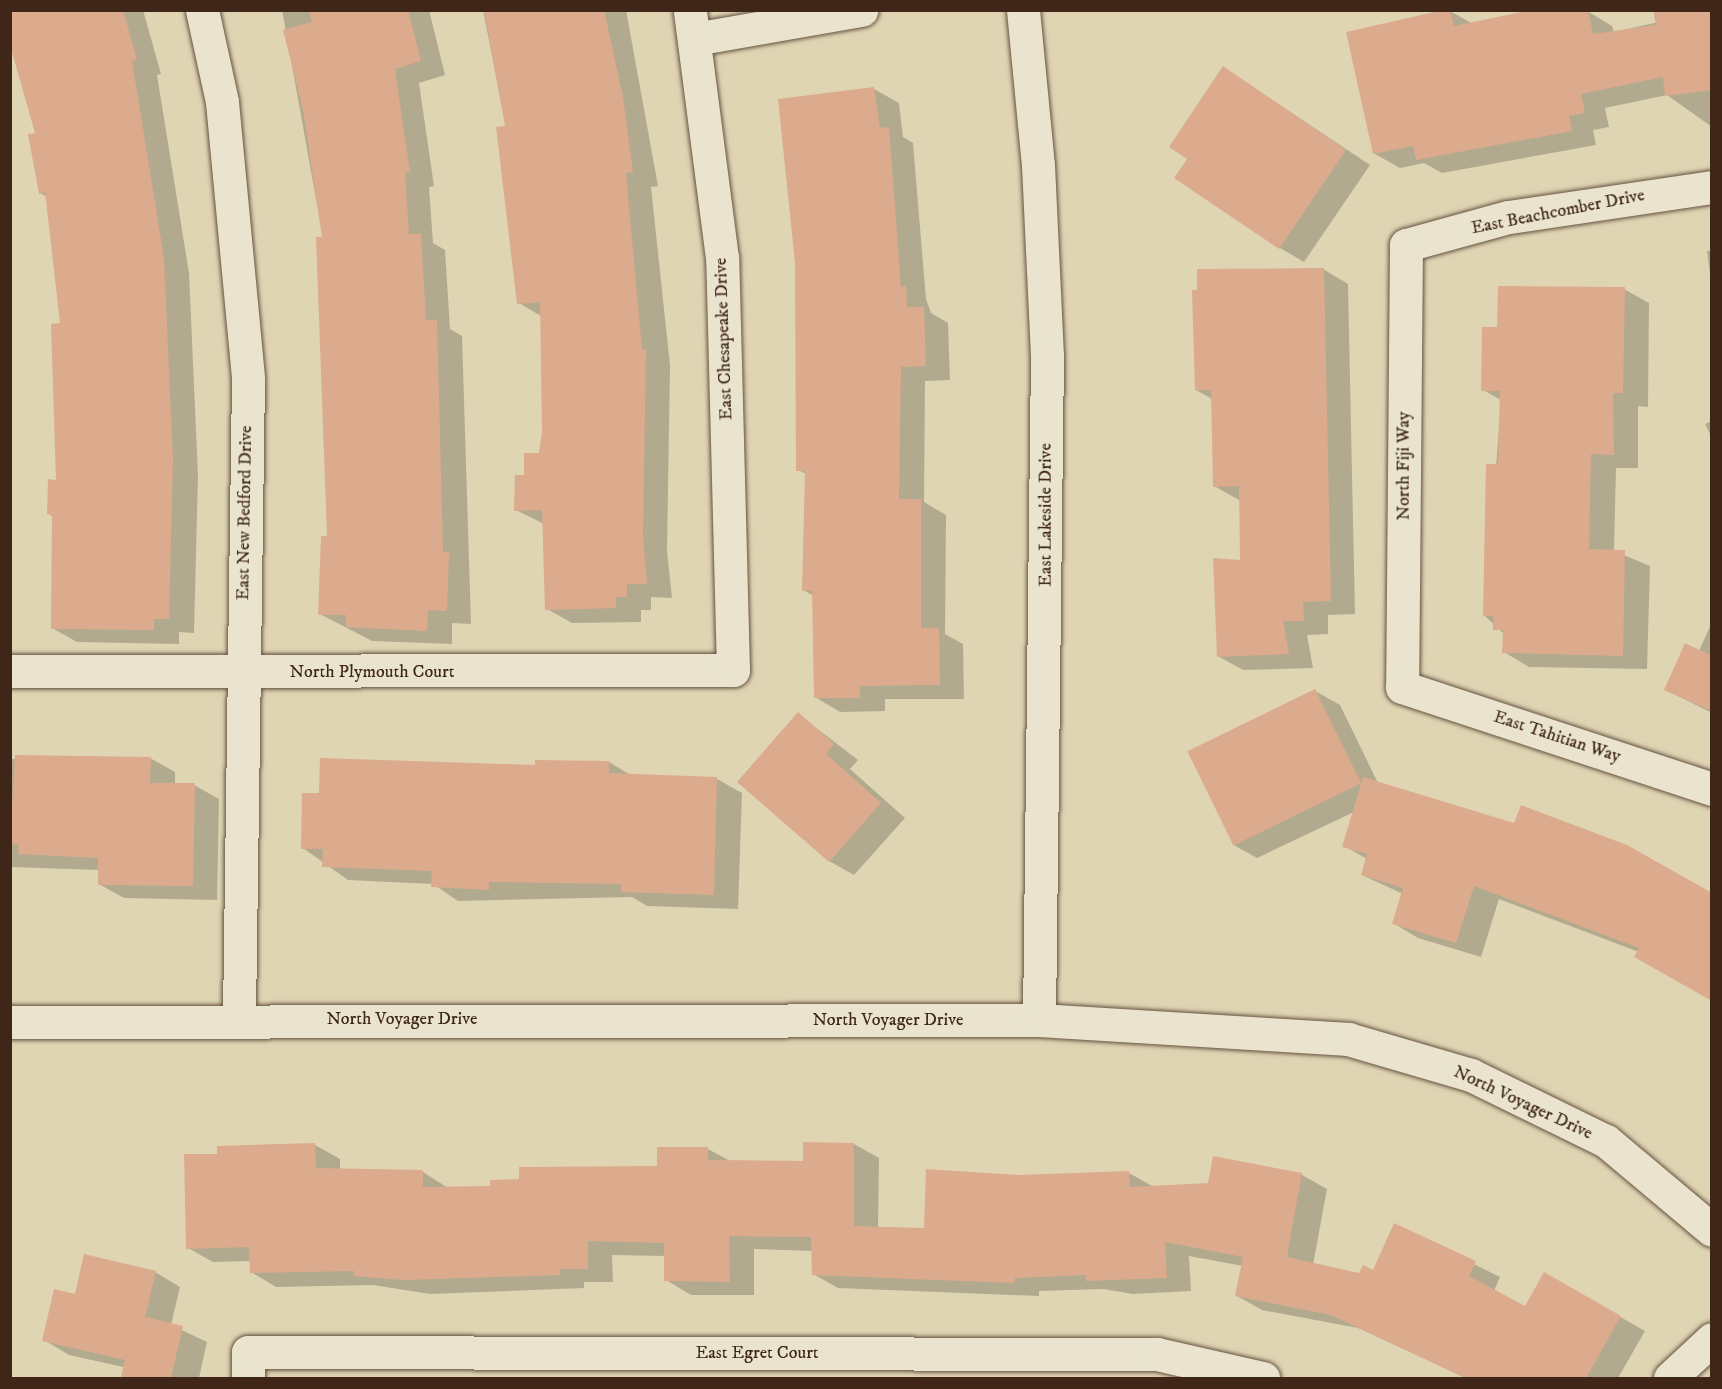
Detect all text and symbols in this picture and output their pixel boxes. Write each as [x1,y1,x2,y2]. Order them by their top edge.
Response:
street label: East Beachcomber Drive [1469,185,1647,239]
street label: East Chesapeake Drive [710,257,738,421]
street label: North Fiji Way [1393,412,1415,520]
street label: East New Bedford Drive [233,425,257,601]
street label: East Lakeside Drive [1035,443,1057,587]
street label: North Plymouth Court [290,661,454,683]
street label: East Tahitian Way [1491,706,1623,768]
street label: North Voyager Drive [326,1008,478,1030]
street label: North Voyager Drive [812,1009,964,1031]
street label: North Voyager Drive [1450,1061,1596,1145]
street label: East Egret Court [695,1342,819,1364]

